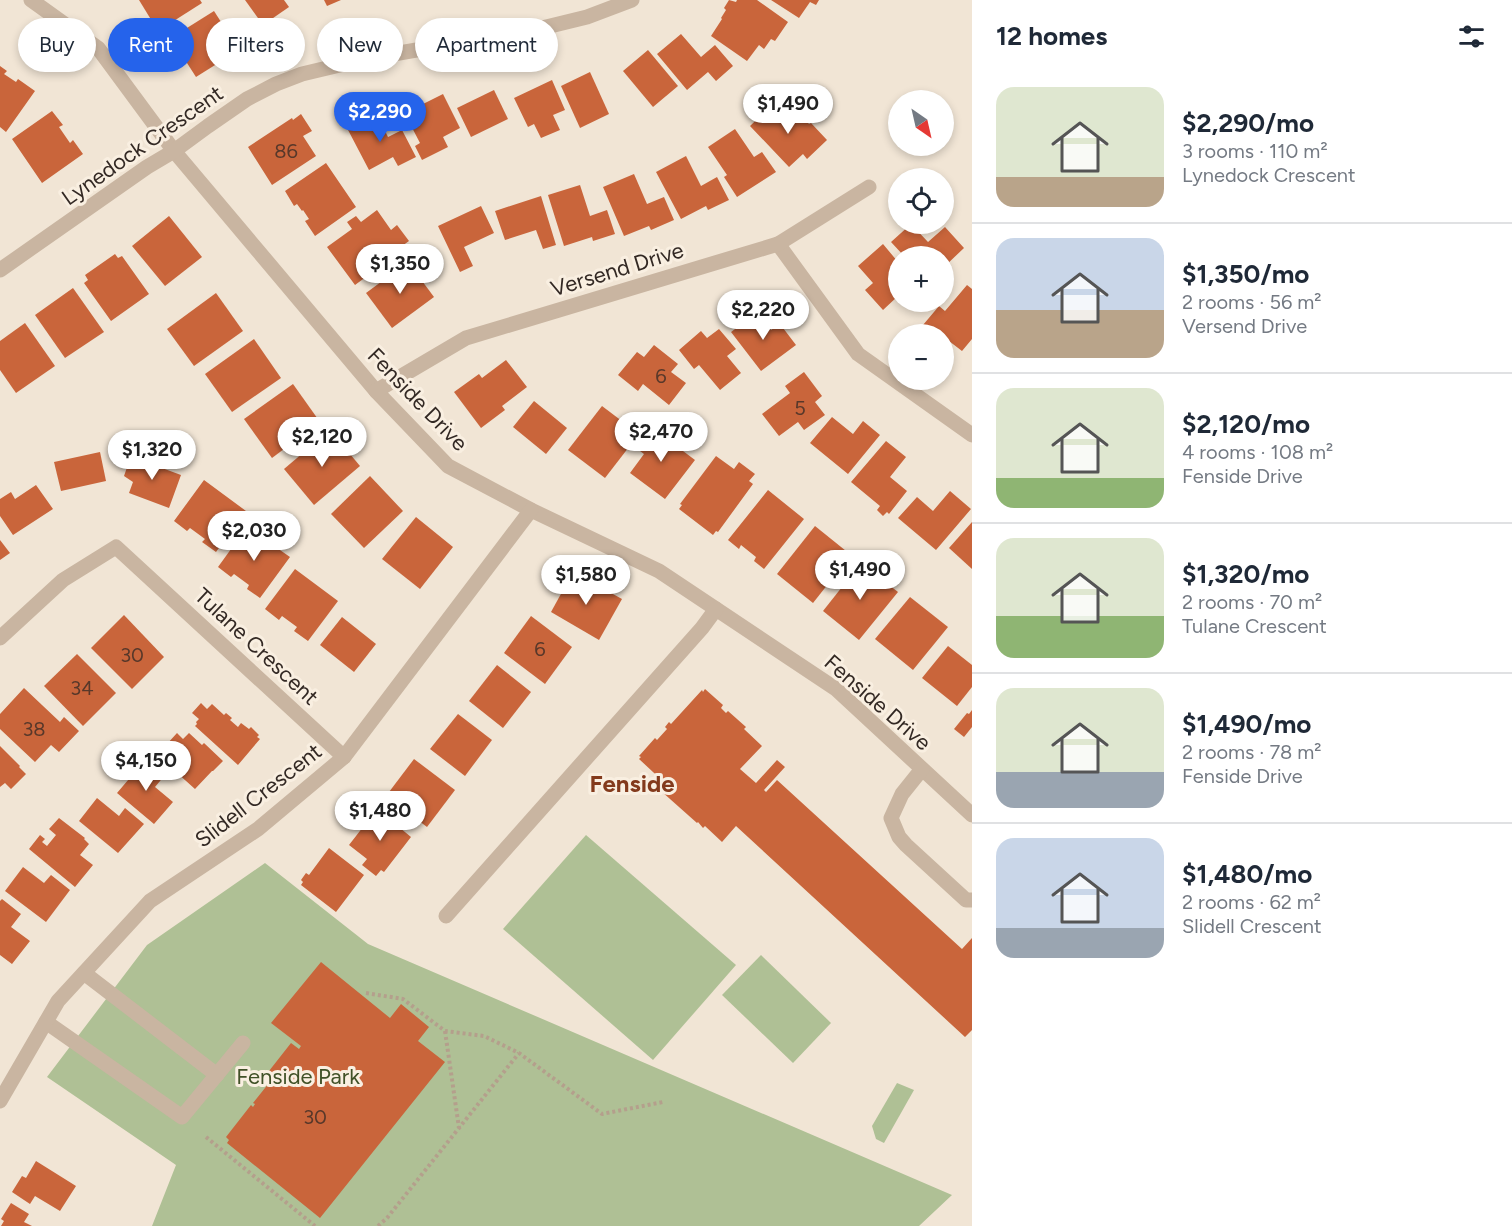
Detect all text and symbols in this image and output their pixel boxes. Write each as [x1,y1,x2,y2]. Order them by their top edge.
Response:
chip: Buy [18,18,96,72]
chip: Rent [108,18,194,72]
chip: Filters [206,18,305,72]
chip: New [317,18,403,72]
chip: Apartment [415,18,558,72]
text: 12 homes [996,20,1107,52]
icon: filters [1455,20,1488,53]
street label: Lynedock Crescent [56,80,228,211]
pin: $1,490 [739,84,837,135]
north arrow [888,90,954,156]
map controls [888,90,954,390]
text: $1,490 [757,91,819,115]
pin: $2,290 [331,92,429,143]
text: $2,290 [348,99,412,123]
text: $2,290/mo [1182,107,1314,139]
icon: home [1044,111,1116,183]
house number: 86 [274,139,298,163]
text: 3 rooms · 110 m² [1182,139,1328,163]
text: Lynedock Crescent [1182,163,1356,187]
button: locate [888,168,954,234]
street label: Versend Drive [547,236,687,302]
pin: $1,350 [351,244,449,295]
button: + [888,246,954,312]
text: $1,350 [370,251,430,275]
text: $1,350/mo [1182,258,1309,290]
icon: home [1044,262,1116,334]
pin: $2,220 [714,290,812,341]
text: 2 rooms · 56 m² [1182,290,1321,314]
text: $2,220 [731,297,795,321]
text: Versend Drive [1182,314,1307,338]
button: − [888,324,954,390]
street label: Fenside Drive [362,342,473,456]
house number: 6 [655,364,667,388]
house number: 5 [794,396,806,420]
text: $2,120/mo [1182,408,1310,440]
pin: $2,470 [612,412,710,463]
icon: home [1044,412,1116,484]
pin: $2,120 [273,417,371,468]
text: $2,470 [629,419,693,443]
text: $2,120 [292,424,352,448]
pin: $1,320 [103,430,201,481]
text: $1,320 [122,437,182,461]
text: 4 rooms · 108 m² [1182,440,1333,464]
text: Fenside Drive [1182,464,1303,488]
pin: $2,030 [205,511,303,562]
text: $2,030 [222,518,286,542]
pin: $1,490 [811,550,909,601]
pin: $1,580 [537,555,635,606]
text: $1,490 [829,557,891,581]
text: $1,320/mo [1182,558,1309,590]
text: $1,580 [555,562,617,586]
icon: home [1044,562,1116,634]
street label: Tulane Crescent [189,582,324,711]
text: 2 rooms · 70 m² [1182,590,1322,614]
text: Tulane Crescent [1182,614,1327,638]
house number: 6 [534,637,546,661]
house number: 30 [120,643,144,667]
street label: Fenside Drive [819,649,937,756]
house number: 34 [70,676,94,700]
text: $1,490/mo [1182,708,1311,740]
icon: home [1044,712,1116,784]
house number: 38 [22,717,46,741]
street label: Slidell Crescent [189,737,327,853]
text: 2 rooms · 78 m² [1182,740,1322,764]
pin: $4,150 [97,741,195,792]
text: $4,150 [115,748,177,772]
text: Fenside Drive [1182,764,1303,788]
district label: Fenside [589,769,675,798]
pin: $1,480 [331,791,429,842]
text: $1,480 [349,798,411,822]
text: $1,480/mo [1182,858,1312,890]
icon: home [1044,862,1116,934]
text: 2 rooms · 62 m² [1182,890,1321,914]
text: Slidell Crescent [1182,914,1322,938]
park label: Fenside Park [236,1063,360,1090]
house number: 30 [303,1105,327,1129]

